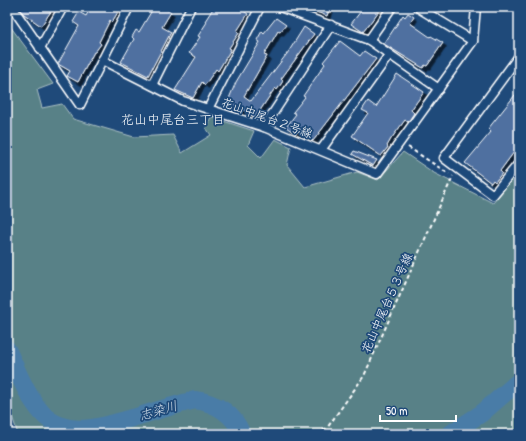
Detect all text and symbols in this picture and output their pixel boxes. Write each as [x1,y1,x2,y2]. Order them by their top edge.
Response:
street label: 花山中尾台２号線 [219,93,315,142]
district label: 花山中尾台三丁目 [121,110,225,128]
street label: 花山中尾台５３号線 [357,250,416,356]
water label: 志染川 [137,396,179,424]
scale bar [380,397,456,423]
text: 50 m [386,402,407,419]

